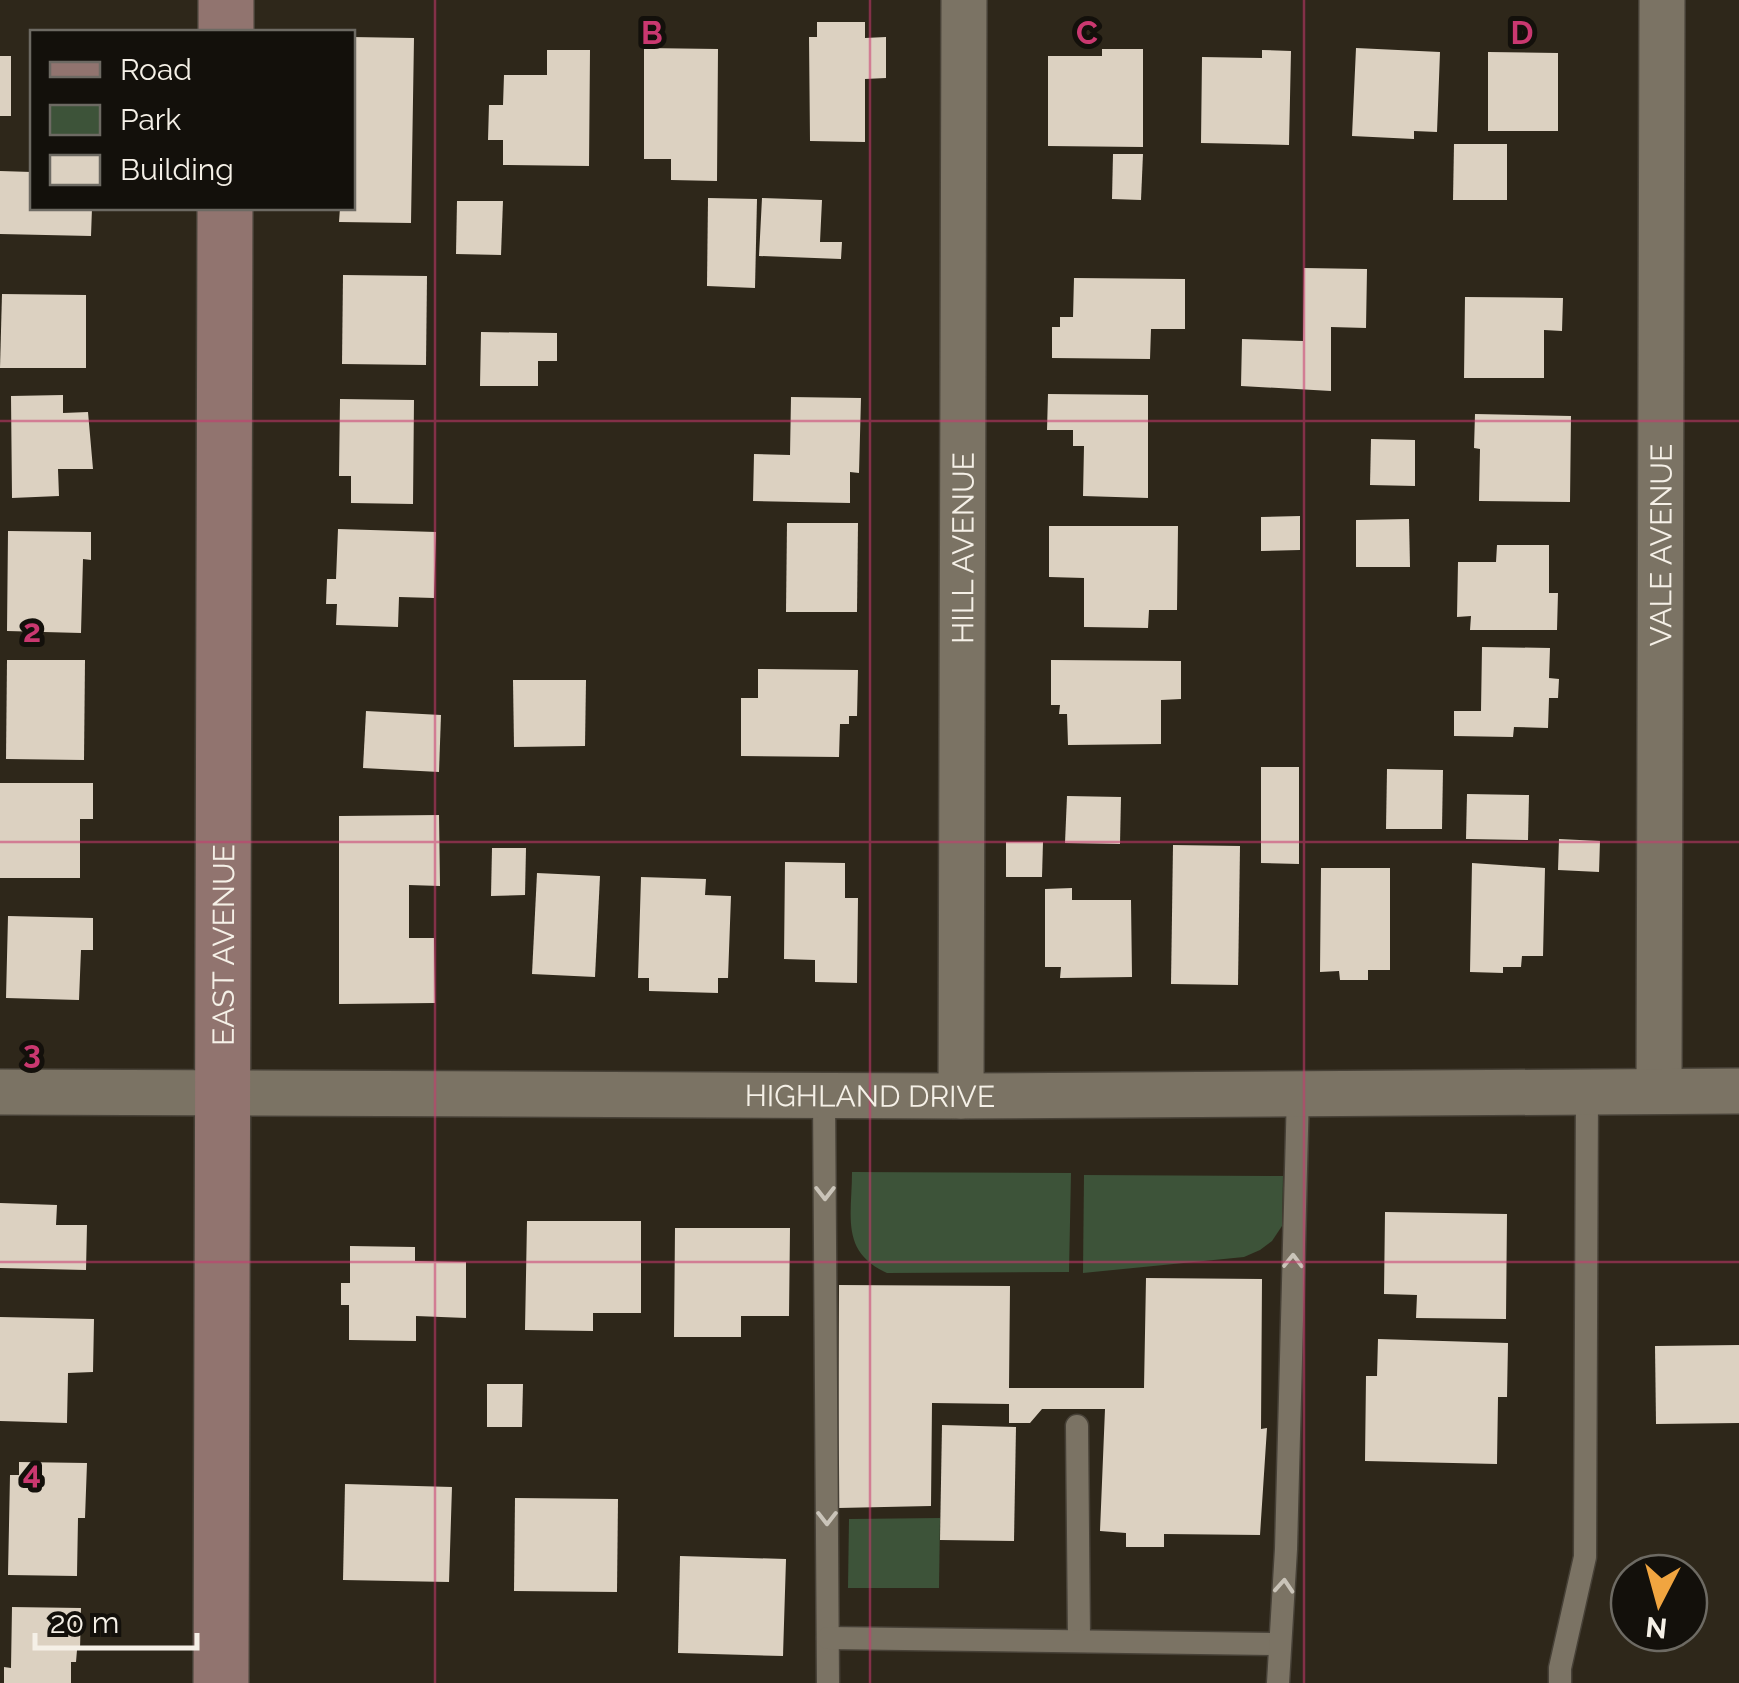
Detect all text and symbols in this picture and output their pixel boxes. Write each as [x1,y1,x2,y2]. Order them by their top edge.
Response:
text: B [641,14,663,51]
text: C [1076,14,1098,51]
text: D [1511,14,1533,51]
legend [30,30,355,210]
text: Road [120,52,192,87]
text: Park [120,102,181,137]
text: Building [120,152,234,187]
street label: VALE AVENUE [1643,444,1678,646]
street label: HILL AVENUE [945,452,980,644]
text: 2 [23,612,41,649]
street label: EAST AVENUE [205,844,241,1046]
text: 3 [23,1033,41,1070]
street label: HIGHLAND DRIVE [745,1078,995,1114]
one-way arrow [814,1186,835,1202]
one-way arrow [1283,1252,1304,1268]
text: 4 [23,1454,41,1491]
one-way arrow [816,1512,838,1527]
north arrow [1609,1553,1709,1653]
one-way arrow [1272,1577,1294,1593]
scale bar [35,1588,198,1650]
text: 20 m [50,1605,119,1640]
text: N [1644,1610,1669,1645]

